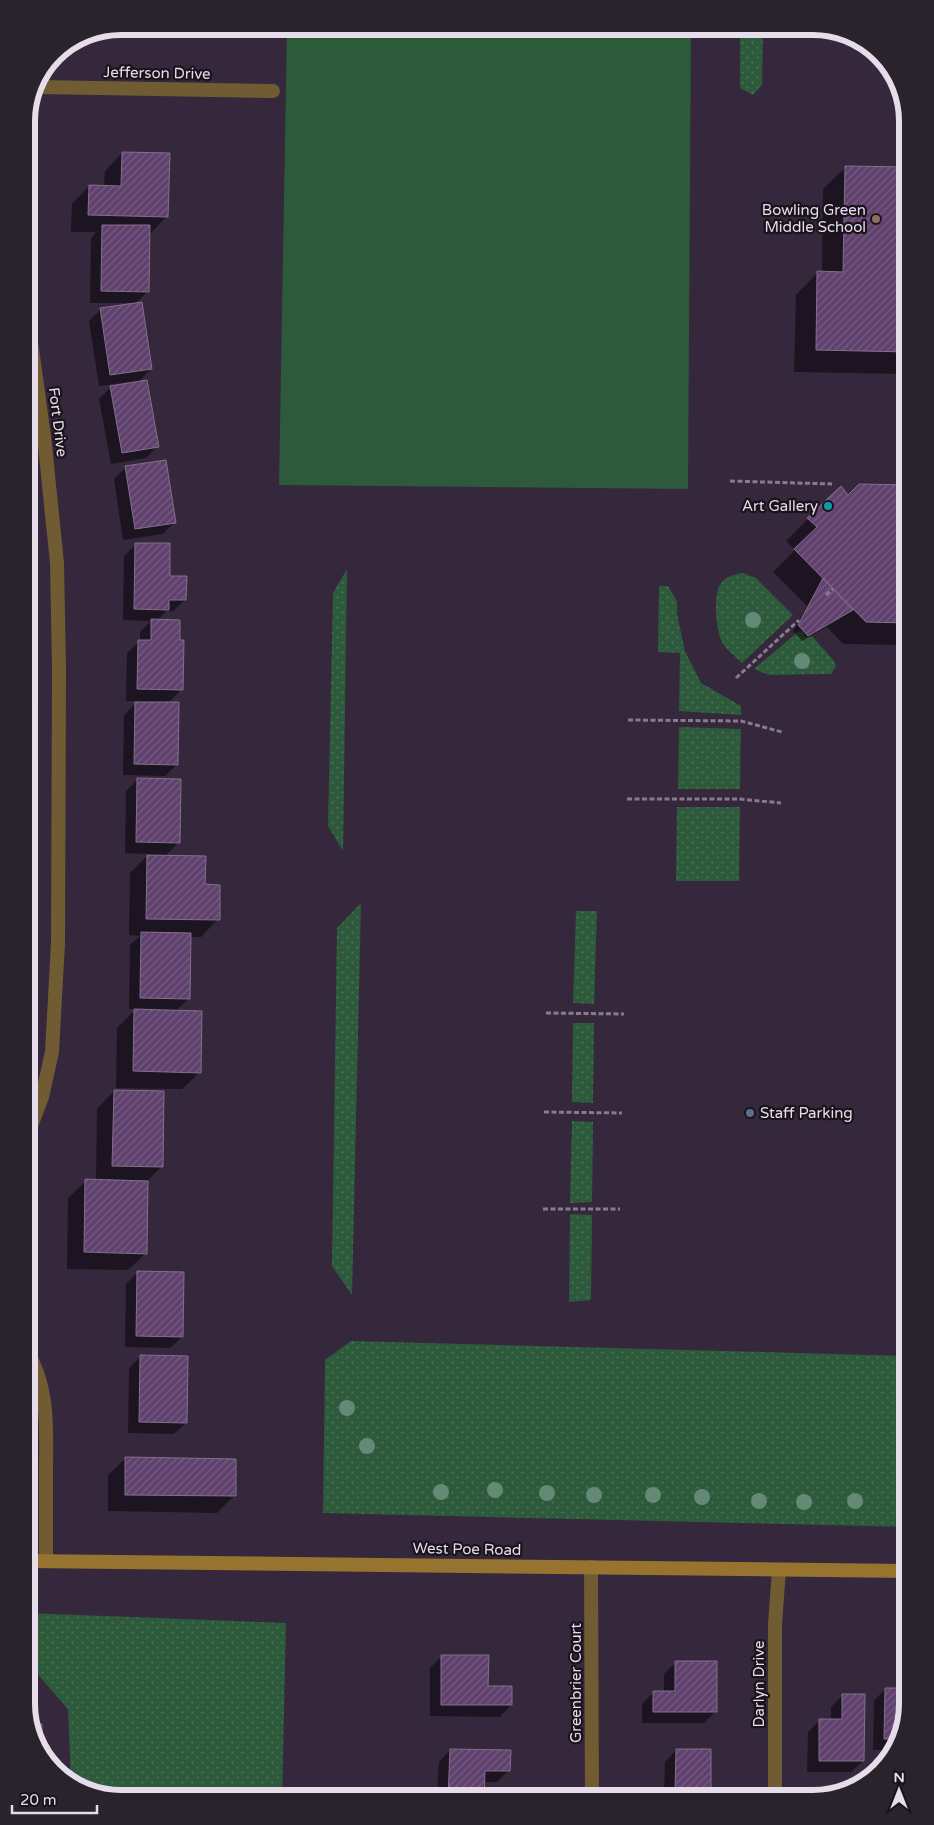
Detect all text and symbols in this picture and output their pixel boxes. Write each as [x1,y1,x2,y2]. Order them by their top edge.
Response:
street label: Jefferson Drive [103,63,211,83]
place label: Bowling Green Middle School [762,201,866,236]
marker: Bowling Green Middle School [870,213,882,225]
street label: Fort Drive [45,386,71,458]
place label: Art Gallery [742,497,818,515]
marker: Art Gallery [822,500,834,512]
place label: Staff Parking [760,1104,853,1122]
marker: Staff Parking [744,1107,756,1119]
street label: West Poe Road [412,1539,522,1559]
street label: Greenbrier Court [567,1623,585,1743]
street label: Darlyn Drive [750,1640,768,1728]
north arrow [874,1765,924,1815]
text: N [893,1769,905,1786]
scale bar [12,1782,98,1814]
text: 20 m [20,1791,57,1809]

